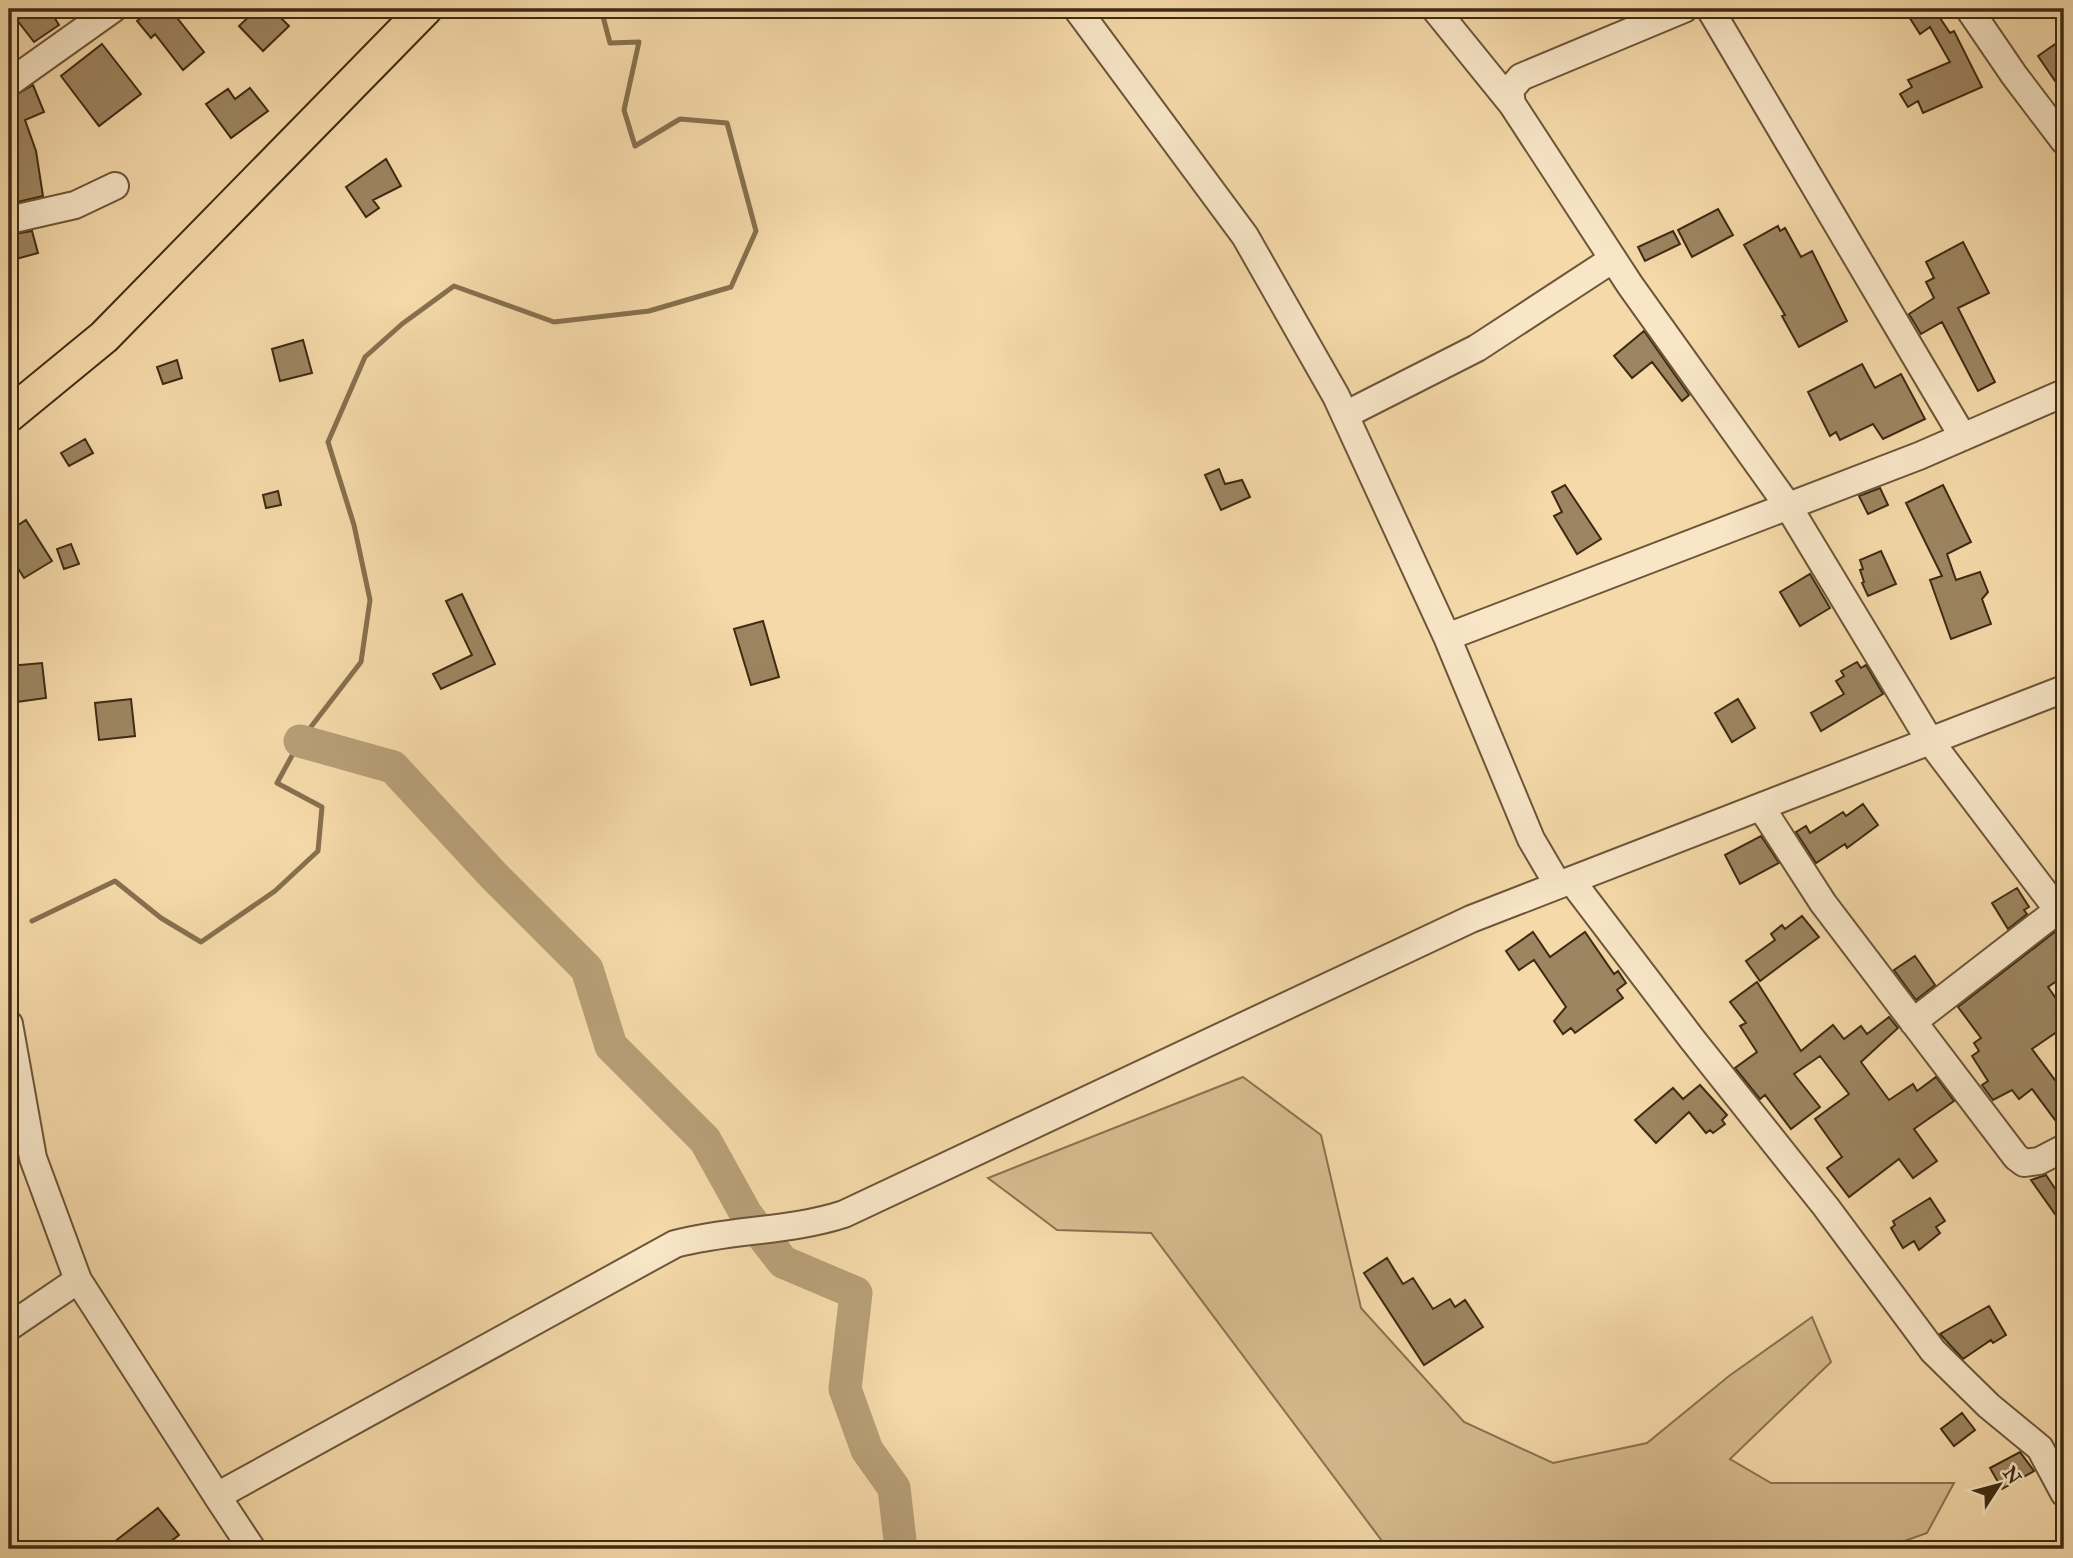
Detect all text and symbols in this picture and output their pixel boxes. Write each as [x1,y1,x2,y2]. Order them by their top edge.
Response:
north arrow [1965,1450,2035,1520]
text: N [1998,1462,2026,1489]

